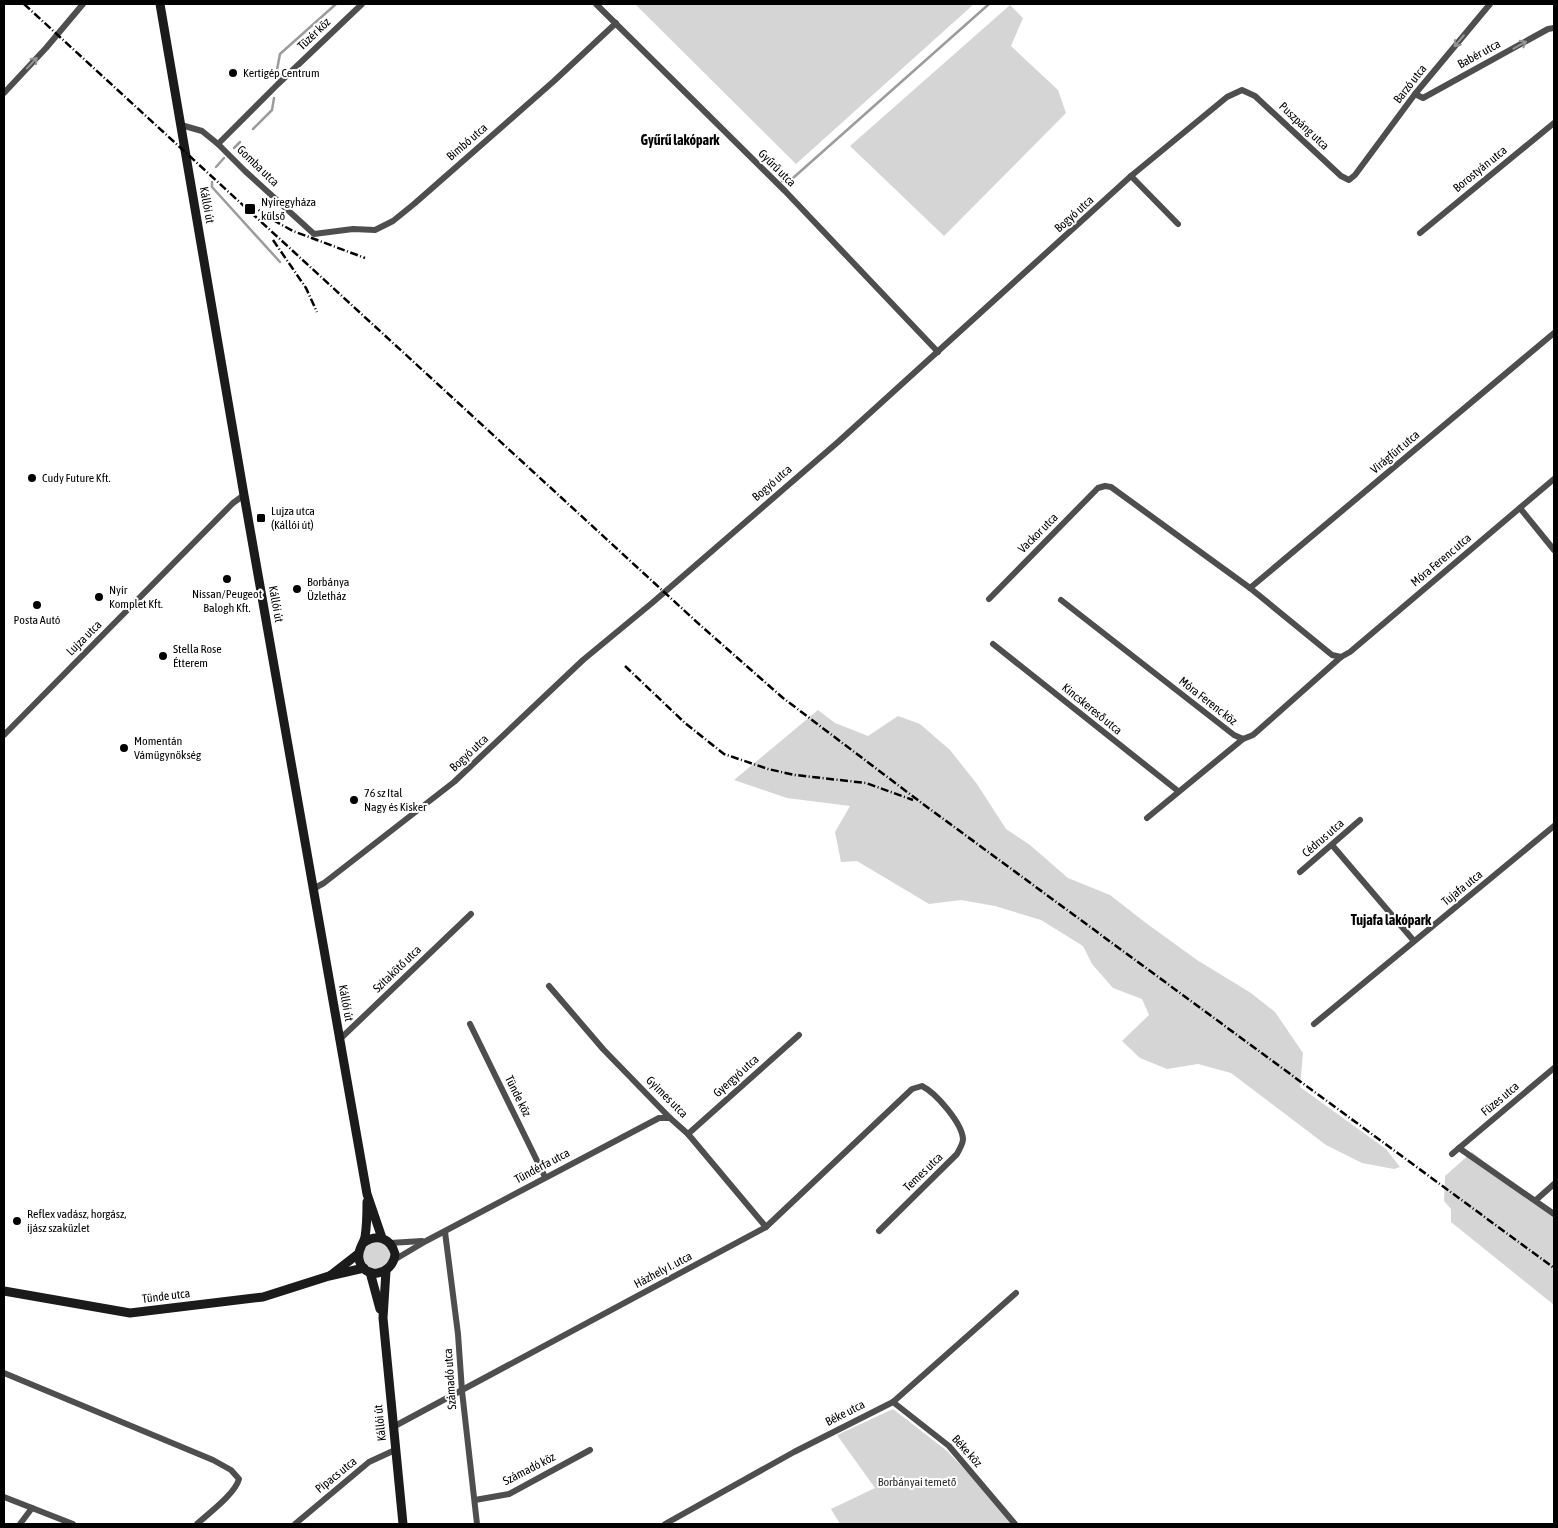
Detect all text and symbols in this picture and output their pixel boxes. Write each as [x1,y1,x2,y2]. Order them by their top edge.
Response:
street label: Tüzér köz [295,15,334,53]
one-way arrow [1454,35,1465,48]
street label: Babér utca [1455,37,1503,71]
one-way arrow [1512,40,1527,50]
one-way arrow [26,56,38,69]
street label: Barzó utca [1390,62,1430,106]
place label: Kertigép Centrum [243,66,320,80]
marker: Kertigép Centrum [227,67,239,79]
street label: Puszpáng utca [1276,99,1332,153]
street label: Bimbó utca [444,121,490,163]
district label: Gyűrű lakópark [641,132,720,148]
street label: Gomba utca [234,143,282,189]
street label: Borostyán utca [1450,143,1510,195]
street label: Gyűrű utca [755,146,799,190]
street label: Kállói út [197,186,217,225]
street label: Bogyó utca [1052,193,1096,235]
place label: Nyíregyháza külső [261,195,316,223]
marker: Nyíregyháza külső [243,202,257,216]
street label: Virágfürt utca [1368,428,1422,476]
street label: Bogyó utca [749,462,795,504]
place label: Cudy Future Kft. [42,471,111,485]
marker: Cudy Future Kft. [26,472,38,484]
place label: Lujza utca (Kállói út) [271,504,315,532]
street label: Vackor utca [1015,510,1061,556]
marker: Lujza utca (Kállói út) [255,512,267,524]
street label: Móra Ferenc utca [1408,531,1474,589]
marker: Nissan/Peugeot Balogh Kft. [221,573,233,585]
place label: Borbánya Üzletház [307,575,349,603]
place label: Nyír Komplet Kft. [109,583,163,611]
marker: Borbánya Üzletház [291,583,303,595]
street label: Kállói út [266,585,286,624]
place label: Nissan/Peugeot Balogh Kft. [192,587,263,615]
marker: Nyír Komplet Kft. [93,591,105,603]
marker: Posta Autó [31,599,43,611]
place label: Posta Autó [14,613,61,627]
street label: Lujza utca [64,618,104,658]
place label: Stella Rose Étterem [173,642,222,670]
marker: Stella Rose Étterem [157,650,169,662]
street label: Móra Ferenc köz [1176,674,1240,728]
street label: Kincskereső utca [1059,680,1125,738]
street label: Bogyó utca [447,732,491,774]
place label: Momentán Vámügynökség [134,734,202,762]
marker: Momentán Vámügynökség [118,742,130,754]
place label: 76 sz Ital Nagy és Kisker [364,786,427,814]
marker: 76 sz Ital Nagy és Kisker [348,794,360,806]
street label: Cédrus utca [1299,816,1347,860]
street label: Tujafa utca [1439,867,1485,909]
district label: Tujafa lakópark [1351,912,1432,928]
street label: Szitakötő utca [370,943,424,995]
street label: Kállói út [336,984,356,1023]
street label: Gyergyó utca [710,1052,762,1100]
street label: Tünde köz [502,1073,534,1119]
street label: Gyimes utca [643,1073,691,1121]
street label: Füzes utca [1478,1079,1522,1119]
street label: Tündérfa utca [512,1146,572,1186]
street label: Temes utca [900,1150,946,1194]
place label: Reflex vadász, horgász, íjász szaküzlet [27,1207,126,1235]
marker: Reflex vadász, horgász, íjász szaküzlet [11,1215,23,1227]
street label: Házhely I. utca [632,1249,694,1291]
street label: Tünde utca [141,1286,191,1306]
street label: Számadó utca [441,1348,459,1410]
street label: Béke utca [823,1397,867,1429]
street label: Kállói út [371,1403,389,1442]
street label: Béke köz [949,1432,985,1470]
street label: Számadó köz [500,1450,558,1488]
street label: Pipacs utca [313,1454,359,1496]
park label: Borbányai temető [878,1475,957,1489]

